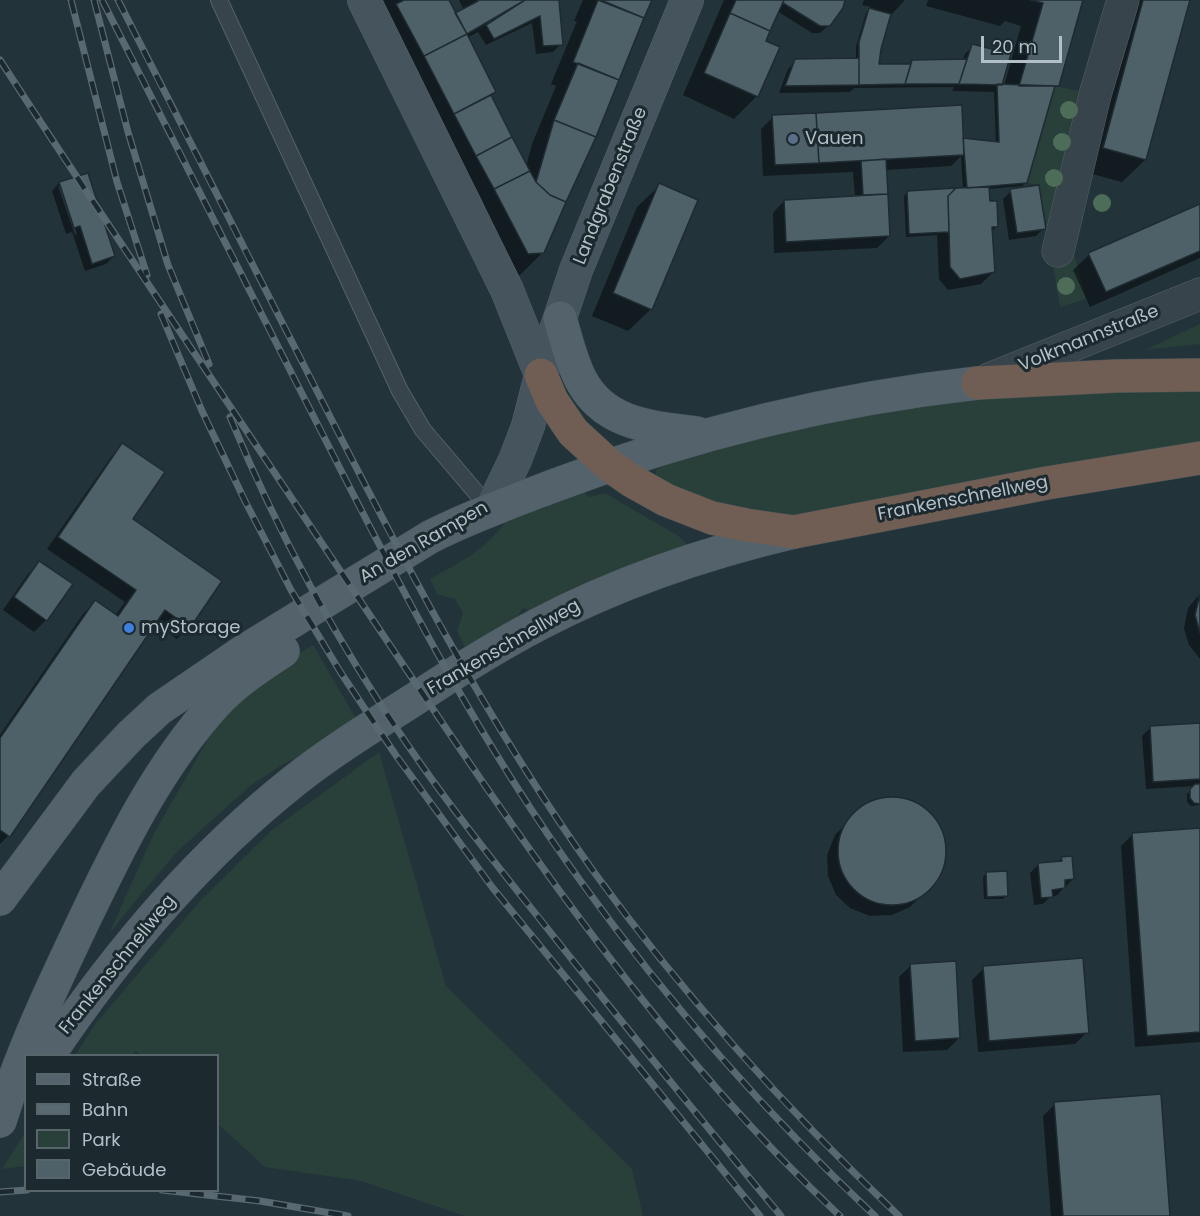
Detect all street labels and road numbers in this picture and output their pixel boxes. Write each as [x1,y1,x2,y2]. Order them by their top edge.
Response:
street label: Landgrabenstraße [570,104,652,268]
street label: Volkmannstraße [1016,301,1162,377]
street label: Frankenschnellweg [876,472,1050,526]
street label: An den Rampen [356,497,492,589]
street label: Frankenschnellweg [424,595,584,701]
street label: Frankenschnellweg [55,891,181,1039]

